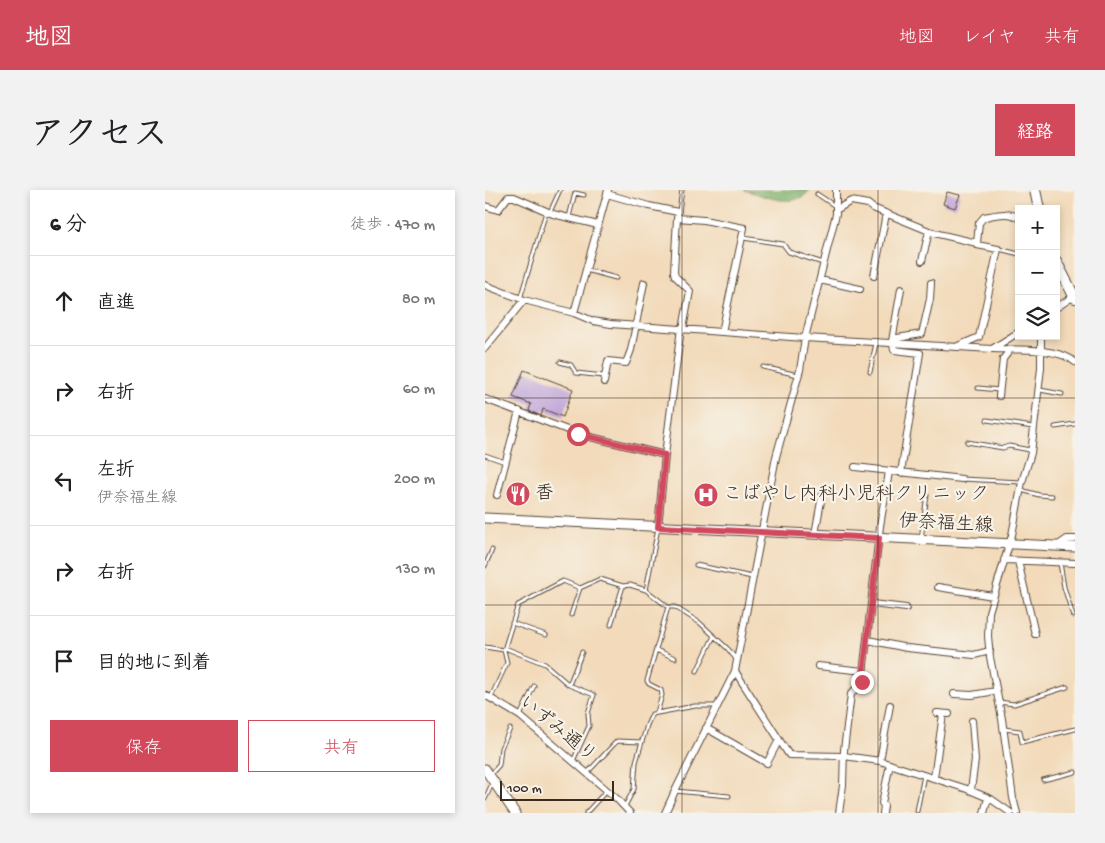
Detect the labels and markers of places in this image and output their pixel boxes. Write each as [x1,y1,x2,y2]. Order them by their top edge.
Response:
restaurant icon: 香 [505,481,531,507]
hospital icon: こばやし内科小児科クリニック [693,482,719,508]
place label: 香 [535,483,554,506]
place label: こばやし内科小児科クリニック [723,483,989,507]

